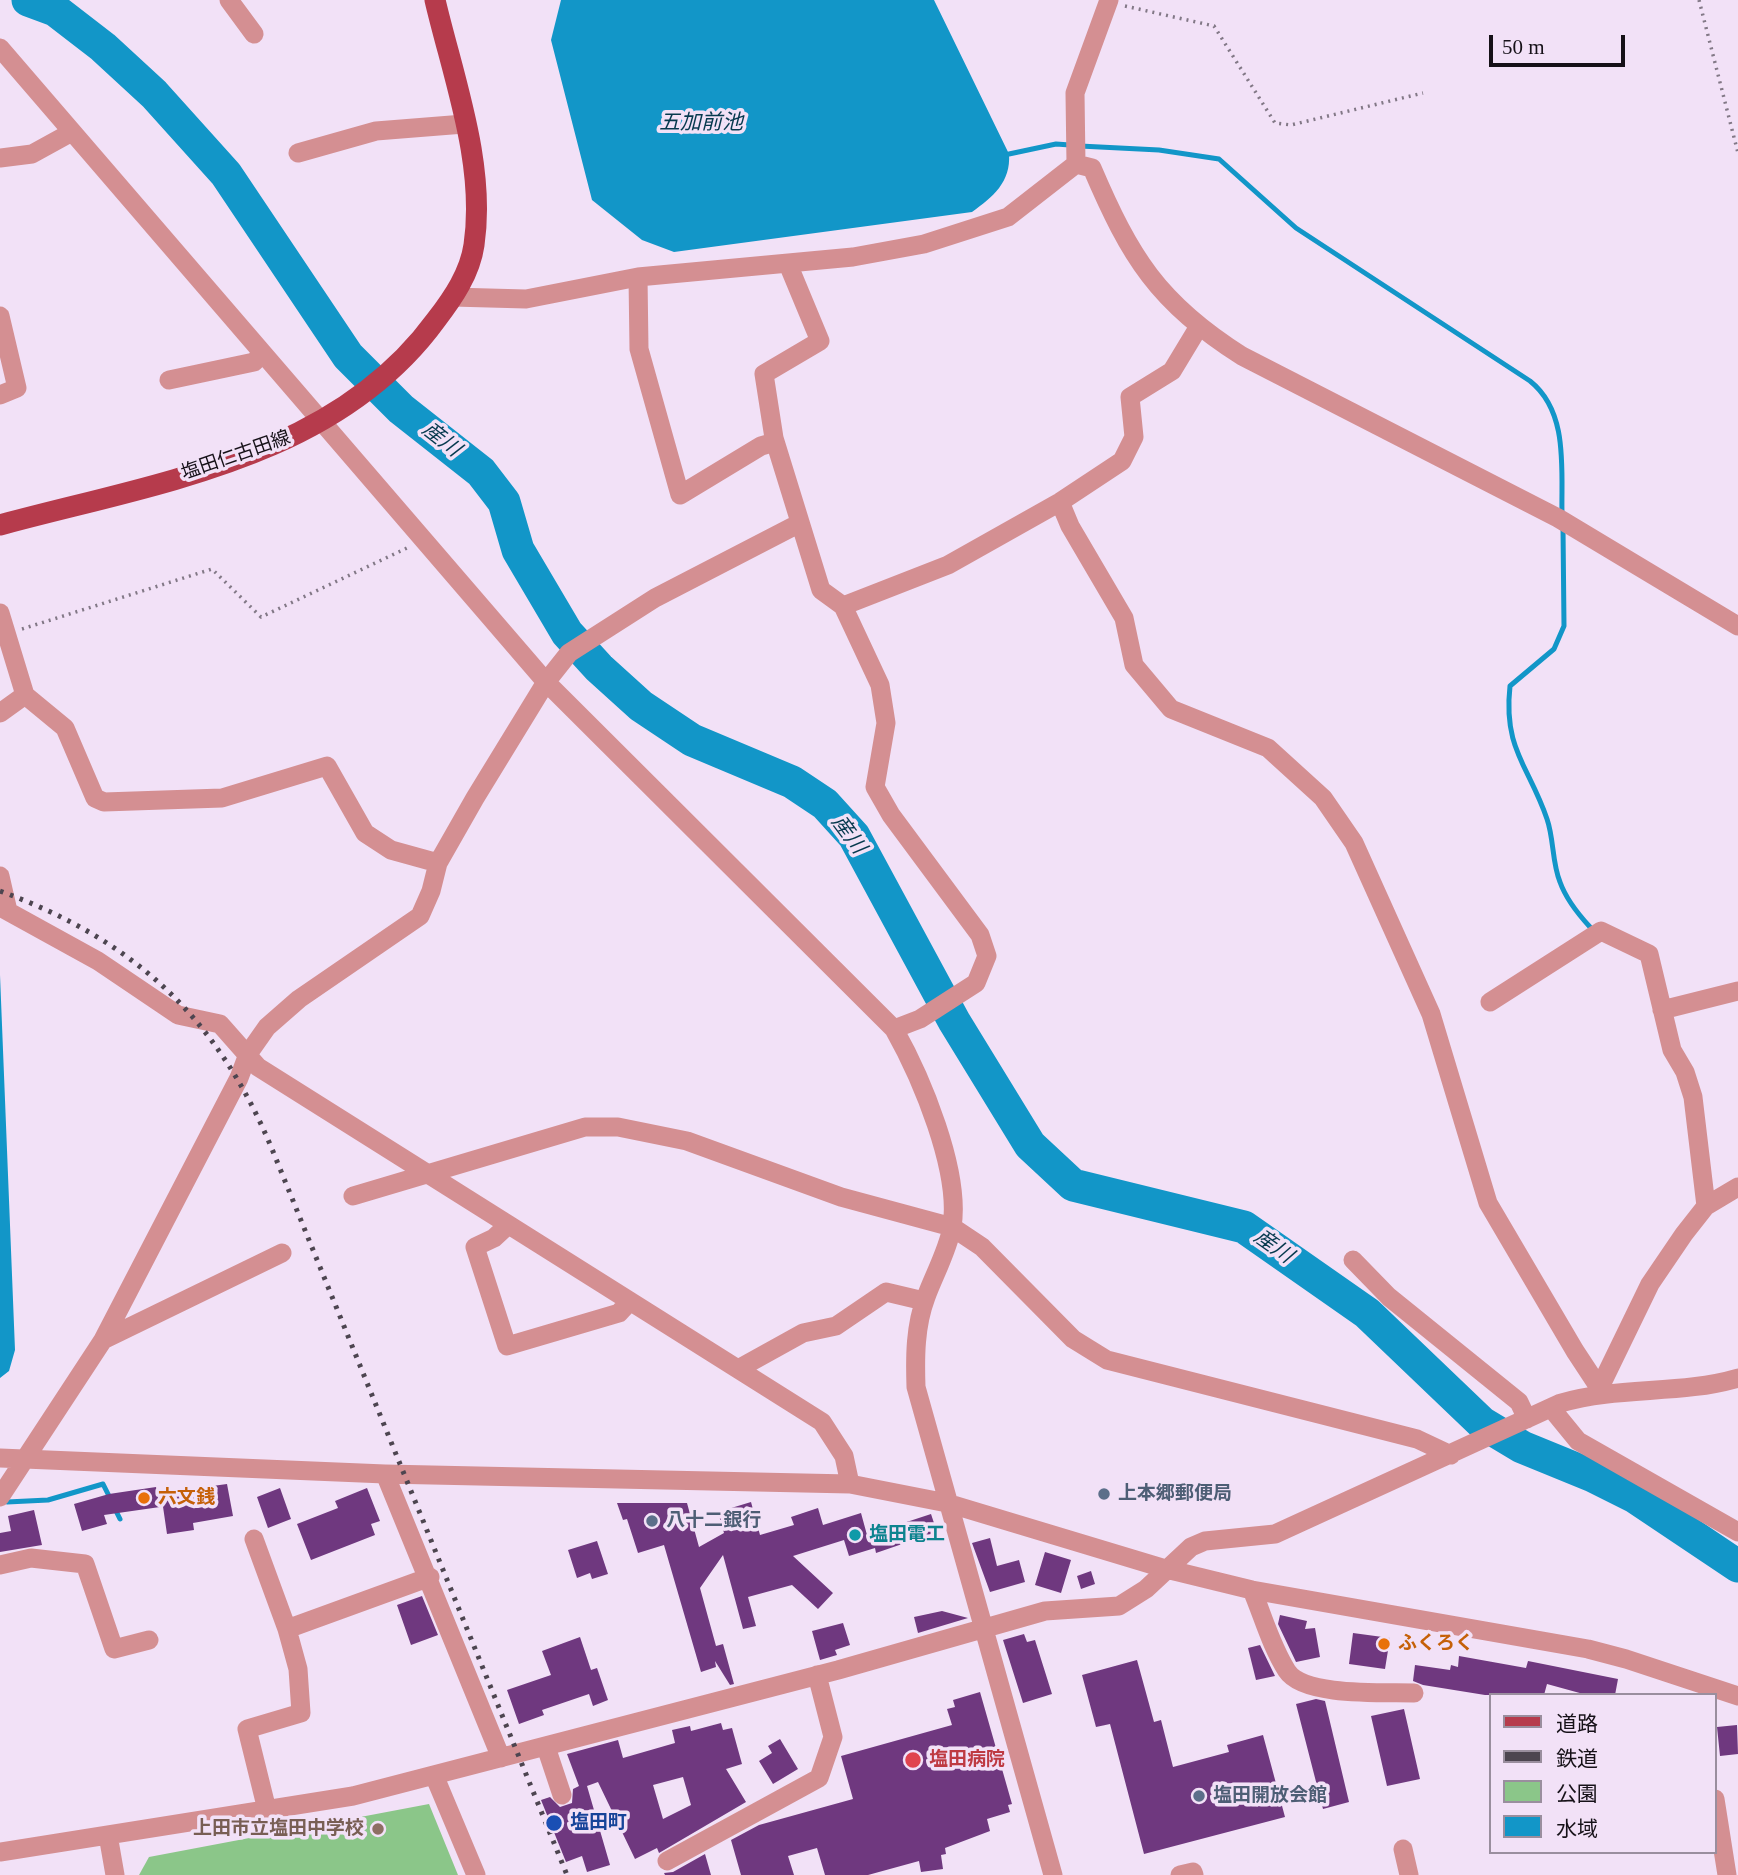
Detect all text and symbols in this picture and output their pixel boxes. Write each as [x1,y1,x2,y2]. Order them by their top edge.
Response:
scale bar [1493,21,1630,65]
text: 50 m [1502,35,1545,59]
water label: 五加前池 [659,110,743,136]
water label: 産川 [417,417,465,463]
street label: 塩田仁古田線 [178,427,294,485]
water label: 産川 [825,811,871,859]
water label: 産川 [1249,1225,1297,1269]
place label: 上本郷郵便局 [1118,1483,1232,1505]
marker: 上本郷郵便局 [1096,1486,1112,1502]
place label: 六文銭 [158,1487,215,1509]
marker: 六文銭 [136,1490,152,1506]
place label: 八十二銀行 [666,1510,761,1532]
marker: 八十二銀行 [644,1513,660,1529]
place label: 塩田電工 [869,1524,945,1546]
marker: 塩田電工 [847,1527,863,1543]
place label: ふくろく [1398,1633,1474,1655]
marker: ふくろく [1376,1636,1392,1652]
legend [1490,1693,1717,1854]
text: 道路 [1556,1712,1598,1736]
text: 鉄道 [1556,1747,1598,1771]
place label: 塩田病院 [929,1749,1005,1771]
marker: 塩田病院 [903,1750,923,1770]
text: 公園 [1556,1782,1598,1806]
place label: 塩田開放会館 [1213,1785,1327,1807]
marker: 塩田開放会館 [1191,1788,1207,1804]
place label: 塩田町 [570,1812,627,1834]
marker: 塩田町 [544,1813,564,1833]
text: 水域 [1556,1817,1598,1841]
place label: 上田市立塩田中学校 [193,1818,364,1840]
marker: 上田市立塩田中学校 [370,1821,386,1837]

